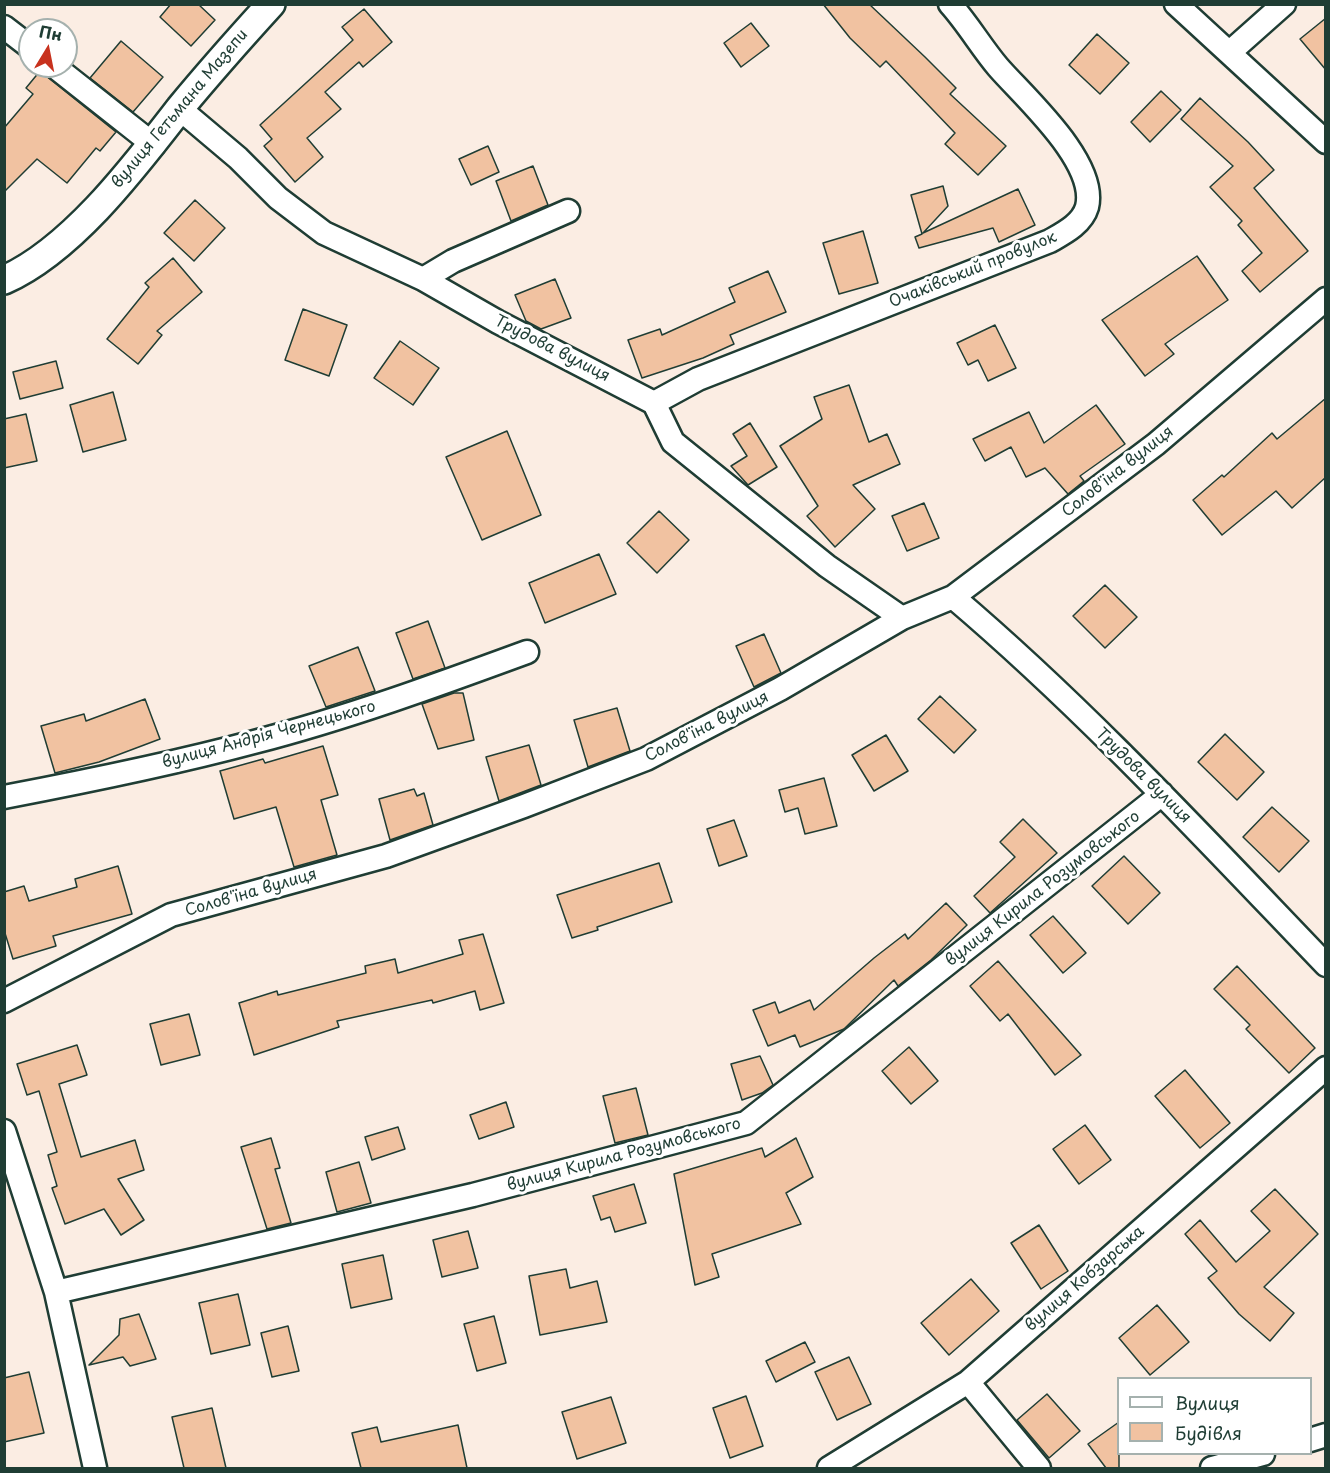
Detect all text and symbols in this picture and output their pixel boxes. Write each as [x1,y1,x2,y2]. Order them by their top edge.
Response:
north arrow [18,18,78,78]
text: Пн [37,18,64,46]
street label: вулиця Гетьмана Мазепи [108,26,252,192]
street label: Очаківський провулок [887,228,1059,312]
street label: Трудова вулиця [491,312,613,386]
street label: Солов'їна вулиця [1058,422,1178,522]
street label: Солов'їна вулиця [642,688,772,766]
street label: вулиця Андрія Чернецького [160,697,378,773]
street label: Трудова вулиця [1091,724,1195,828]
street label: вулиця Кирила Розумовського [942,807,1144,971]
street label: Солов'їна вулиця [183,865,319,921]
street label: вулиця Кирила Розумовського [505,1114,743,1196]
street label: вулиця Кобзарська [1022,1222,1148,1336]
legend [1117,1377,1312,1455]
text: Вулиця [1175,1389,1240,1416]
text: Будівля [1175,1419,1242,1446]

